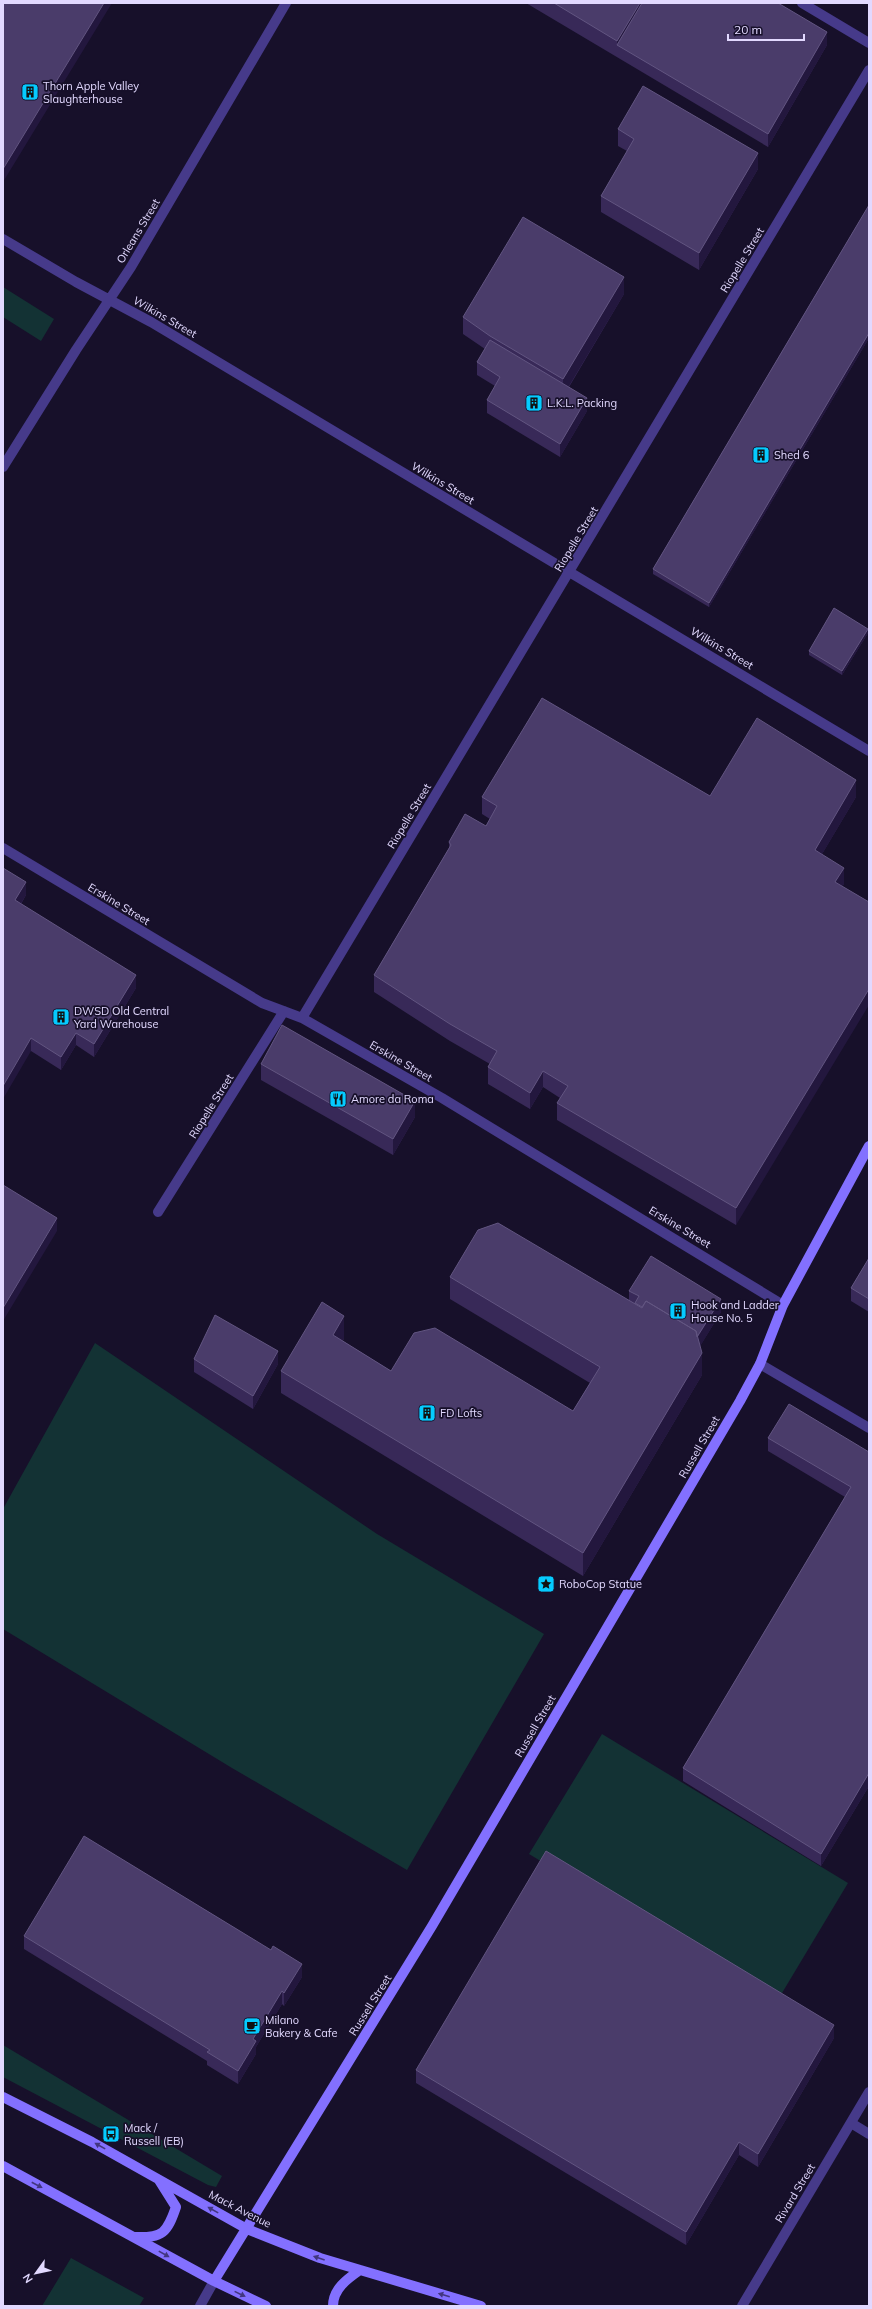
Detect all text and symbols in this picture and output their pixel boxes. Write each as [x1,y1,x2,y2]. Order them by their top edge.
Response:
scale bar [728,16,804,42]
text: 20 m [734,22,762,37]
place label: Thorn Apple Valley Slaughterhouse [43,79,139,106]
building icon: Thorn Apple Valley Slaughterhouse [20,82,40,102]
street label: Orleans Street [113,196,163,266]
street label: Riopelle Street [717,225,767,295]
street label: Wilkins Street [131,293,199,341]
building icon: L.K.L. Packing [524,393,544,413]
place label: L.K.L. Packing [547,396,617,410]
building icon: Shed 6 [751,445,771,465]
place label: Shed 6 [774,448,810,462]
street label: Wilkins Street [409,459,477,507]
street label: Riopelle Street [551,504,601,574]
street label: Wilkins Street [688,624,756,672]
street label: Riopelle Street [384,781,434,851]
street label: Erskine Street [85,880,153,928]
place label: DWSD Old Central Yard Warehouse [73,1004,169,1031]
building icon: DWSD Old Central Yard Warehouse [51,1007,71,1027]
street label: Erskine Street [367,1037,435,1085]
street label: Riopelle Street [186,1071,237,1141]
restaurant icon: Amore da Roma [328,1089,348,1109]
place label: Amore da Roma [351,1092,434,1106]
street label: Erskine Street [646,1203,714,1251]
place label: Hook and Ladder House No. 5 [691,1298,779,1325]
building icon: Hook and Ladder House No. 5 [668,1301,688,1321]
building icon: FD Lofts [417,1403,437,1423]
place label: FD Lofts [440,1406,482,1420]
street label: Russell Street [676,1413,722,1481]
place icon: RoboCop Statue [536,1574,556,1594]
place label: RoboCop Statue [559,1577,642,1591]
street label: Russell Street [512,1692,558,1760]
street label: Russell Street [346,1972,394,2038]
place label: Milano Bakery & Cafe [265,2013,337,2040]
cafe icon: Milano Bakery & Cafe [242,2016,262,2036]
place label: Mack / Russell (EB) [124,2121,184,2148]
bus stop icon: Mack / Russell (EB) [101,2124,121,2144]
one-way arrow [94,2143,106,2150]
street label: Rivard Street [772,2161,818,2225]
one-way arrow [31,2182,43,2188]
street label: Mack Avenue [206,2187,274,2231]
one-way arrow [207,2206,219,2213]
one-way arrow [158,2251,169,2257]
north arrow [16,2253,56,2293]
one-way arrow [313,2255,325,2261]
text: N [19,2271,36,2286]
one-way arrow [235,2291,246,2297]
one-way arrow [437,2292,449,2298]

